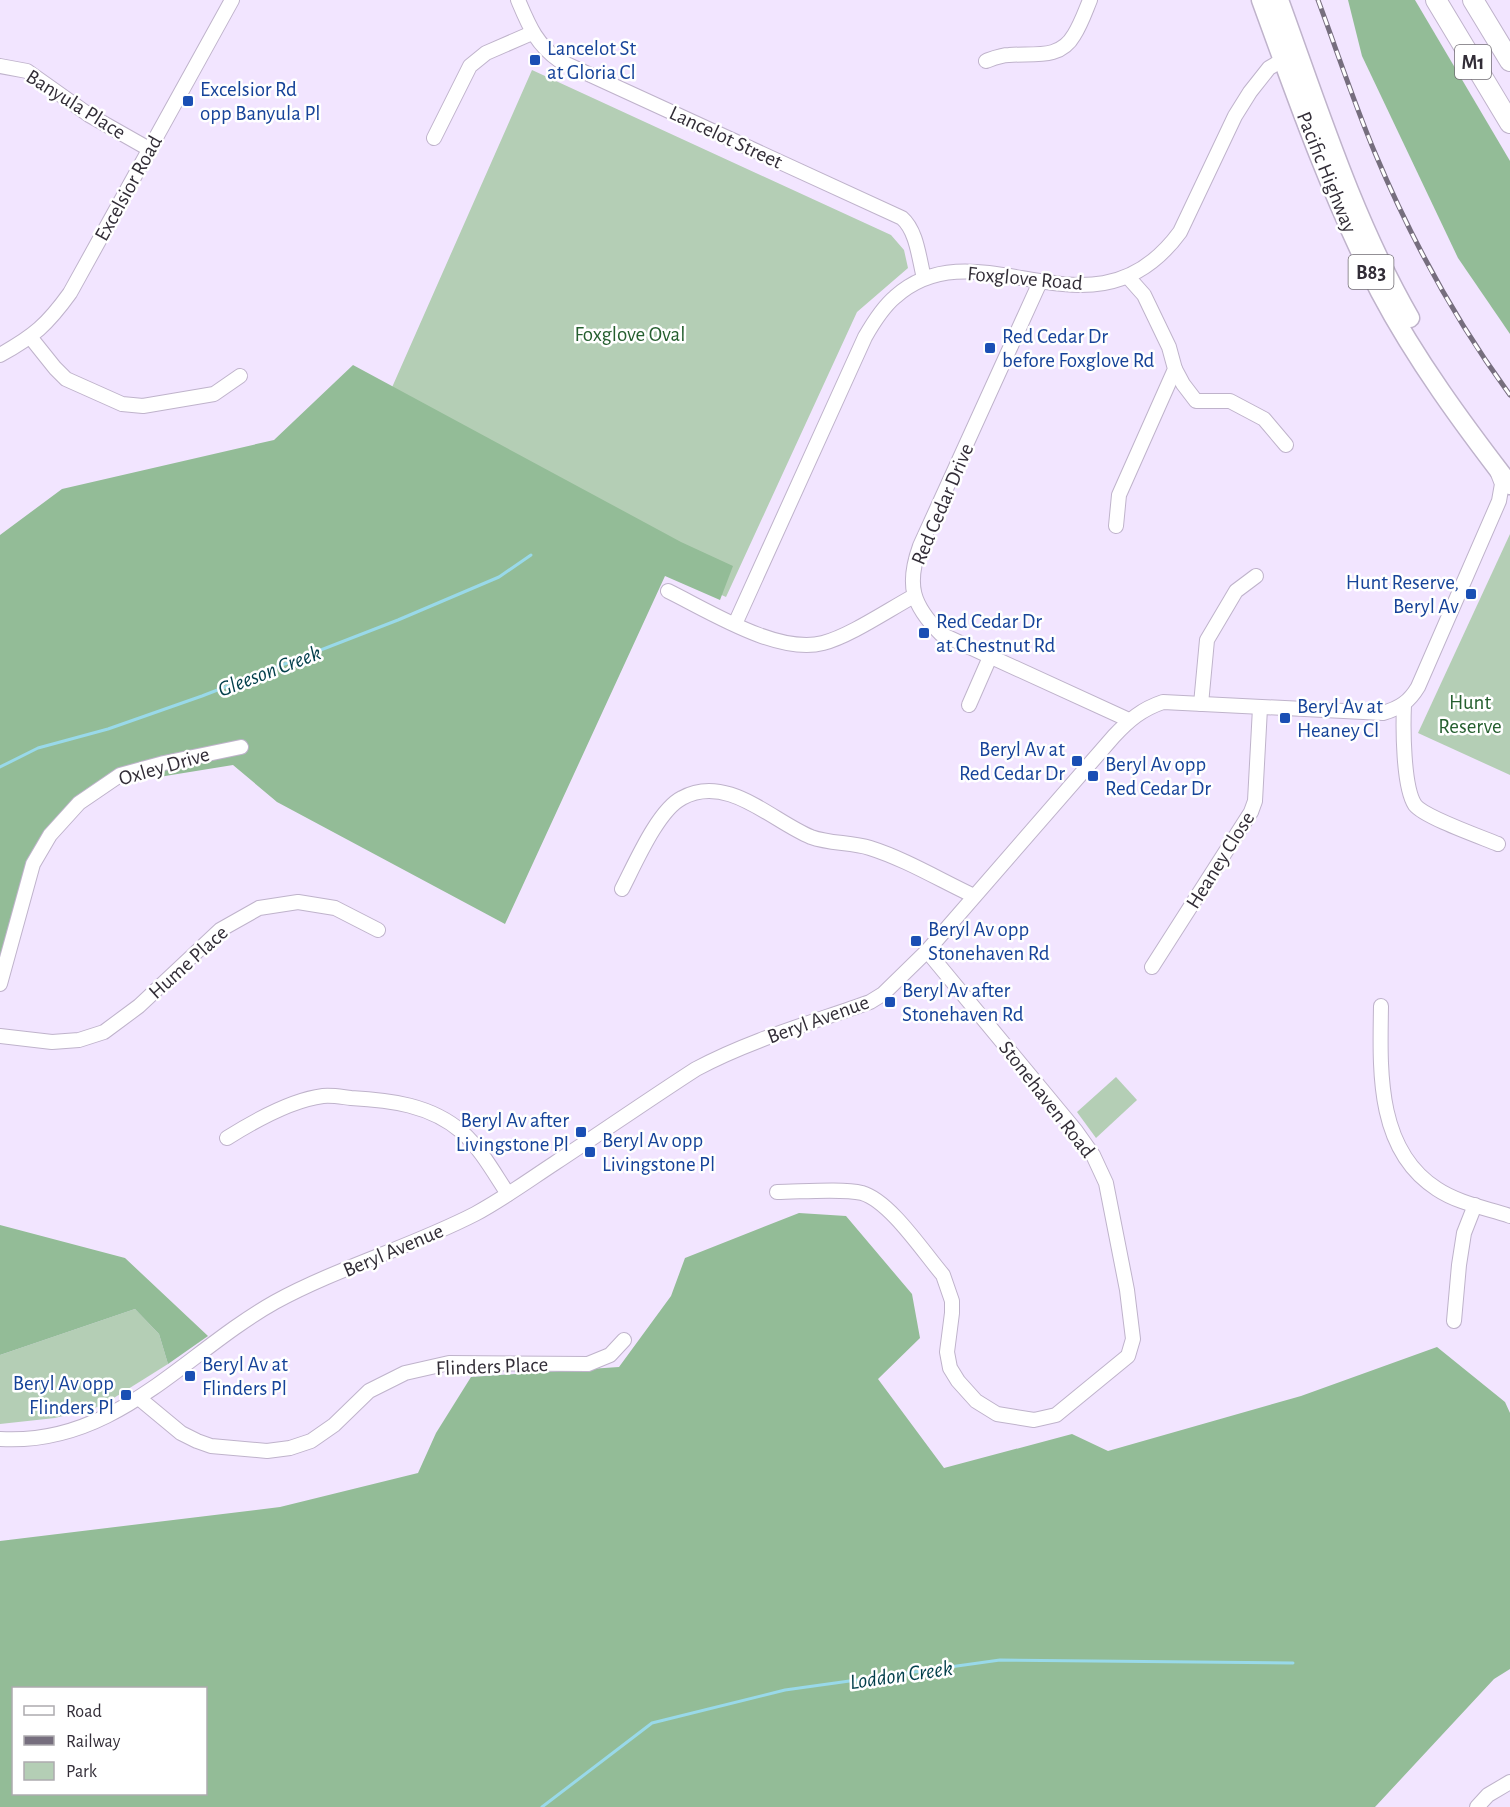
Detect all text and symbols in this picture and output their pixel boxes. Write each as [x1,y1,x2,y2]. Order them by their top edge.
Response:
place label: Lancelot St at Gloria Cl [547,38,636,83]
road number: M1 [1455,45,1491,79]
marker: Lancelot St at Gloria Cl [528,53,542,67]
street label: Banyula Place [22,66,129,143]
place label: Excelsior Rd opp Banyula Pl [200,79,321,124]
marker: Excelsior Rd opp Banyula Pl [181,94,195,108]
street label: Lancelot Street [666,102,786,173]
street label: Pacific Highway [1293,109,1360,236]
street label: Excelsior Road [91,132,166,244]
road number: B83 [1348,255,1394,289]
street label: Foxglove Road [966,263,1084,294]
park label: Foxglove Oval [575,324,686,345]
place label: Red Cedar Dr before Foxglove Rd [1002,326,1155,371]
marker: Red Cedar Dr before Foxglove Rd [983,341,997,355]
street label: Red Cedar Drive [908,441,977,568]
place label: Hunt Reserve, Beryl Av [1346,572,1459,617]
marker: Hunt Reserve, Beryl Av [1464,587,1478,601]
place label: Red Cedar Dr at Chestnut Rd [936,611,1055,656]
marker: Red Cedar Dr at Chestnut Rd [917,626,931,640]
water label: Gleeson Creek [215,641,324,701]
park label: Hunt Reserve [1438,692,1502,737]
place label: Beryl Av at Heaney Cl [1297,696,1383,741]
marker: Beryl Av at Heaney Cl [1278,711,1292,725]
place label: Beryl Av at Red Cedar Dr [959,739,1065,784]
street label: Oxley Drive [116,744,212,789]
marker: Beryl Av at Red Cedar Dr [1070,754,1084,768]
place label: Beryl Av opp Red Cedar Dr [1105,754,1211,799]
marker: Beryl Av opp Red Cedar Dr [1086,769,1100,783]
street label: Heaney Close [1182,808,1258,912]
place label: Beryl Av opp Stonehaven Rd [928,919,1050,964]
street label: Hume Place [145,922,232,1003]
marker: Beryl Av opp Stonehaven Rd [909,934,923,948]
place label: Beryl Av after Stonehaven Rd [902,980,1024,1025]
street label: Beryl Avenue [764,991,872,1048]
marker: Beryl Av after Stonehaven Rd [883,995,897,1009]
street label: Stonehaven Road [995,1037,1099,1162]
place label: Beryl Av after Livingstone Pl [456,1110,569,1155]
marker: Beryl Av after Livingstone Pl [574,1125,588,1139]
place label: Beryl Av opp Livingstone Pl [602,1130,715,1175]
marker: Beryl Av opp Livingstone Pl [583,1145,597,1159]
street label: Beryl Avenue [340,1220,446,1281]
place label: Beryl Av at Flinders Pl [202,1354,288,1399]
street label: Flinders Place [436,1354,549,1379]
marker: Beryl Av at Flinders Pl [183,1369,197,1383]
place label: Beryl Av opp Flinders Pl [13,1373,114,1418]
marker: Beryl Av opp Flinders Pl [119,1388,133,1402]
water label: Loddon Creek [848,1657,954,1693]
legend [12,1687,207,1795]
text: Road [66,1703,102,1721]
text: Railway [66,1733,121,1751]
text: Park [66,1763,98,1781]

